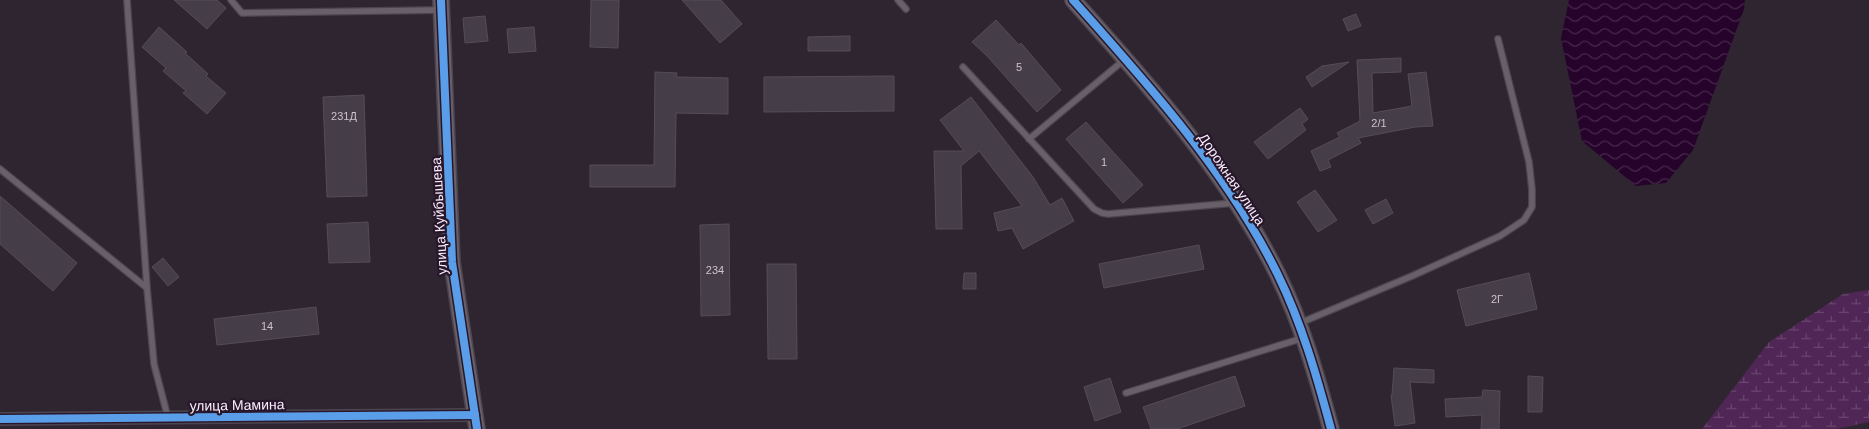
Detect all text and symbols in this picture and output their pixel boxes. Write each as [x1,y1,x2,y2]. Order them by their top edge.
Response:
house number: 5 [1016,61,1022,73]
house number: 231Д [331,110,357,122]
house number: 2/1 [1371,117,1387,129]
street label: Дорожная улица [1195,130,1269,228]
house number: 1 [1101,156,1107,168]
street label: улица Куйбышева [428,157,450,275]
house number: 234 [706,264,724,276]
house number: 2Г [1491,293,1503,305]
house number: 14 [261,320,273,332]
street label: улица Мамина [189,396,285,414]

